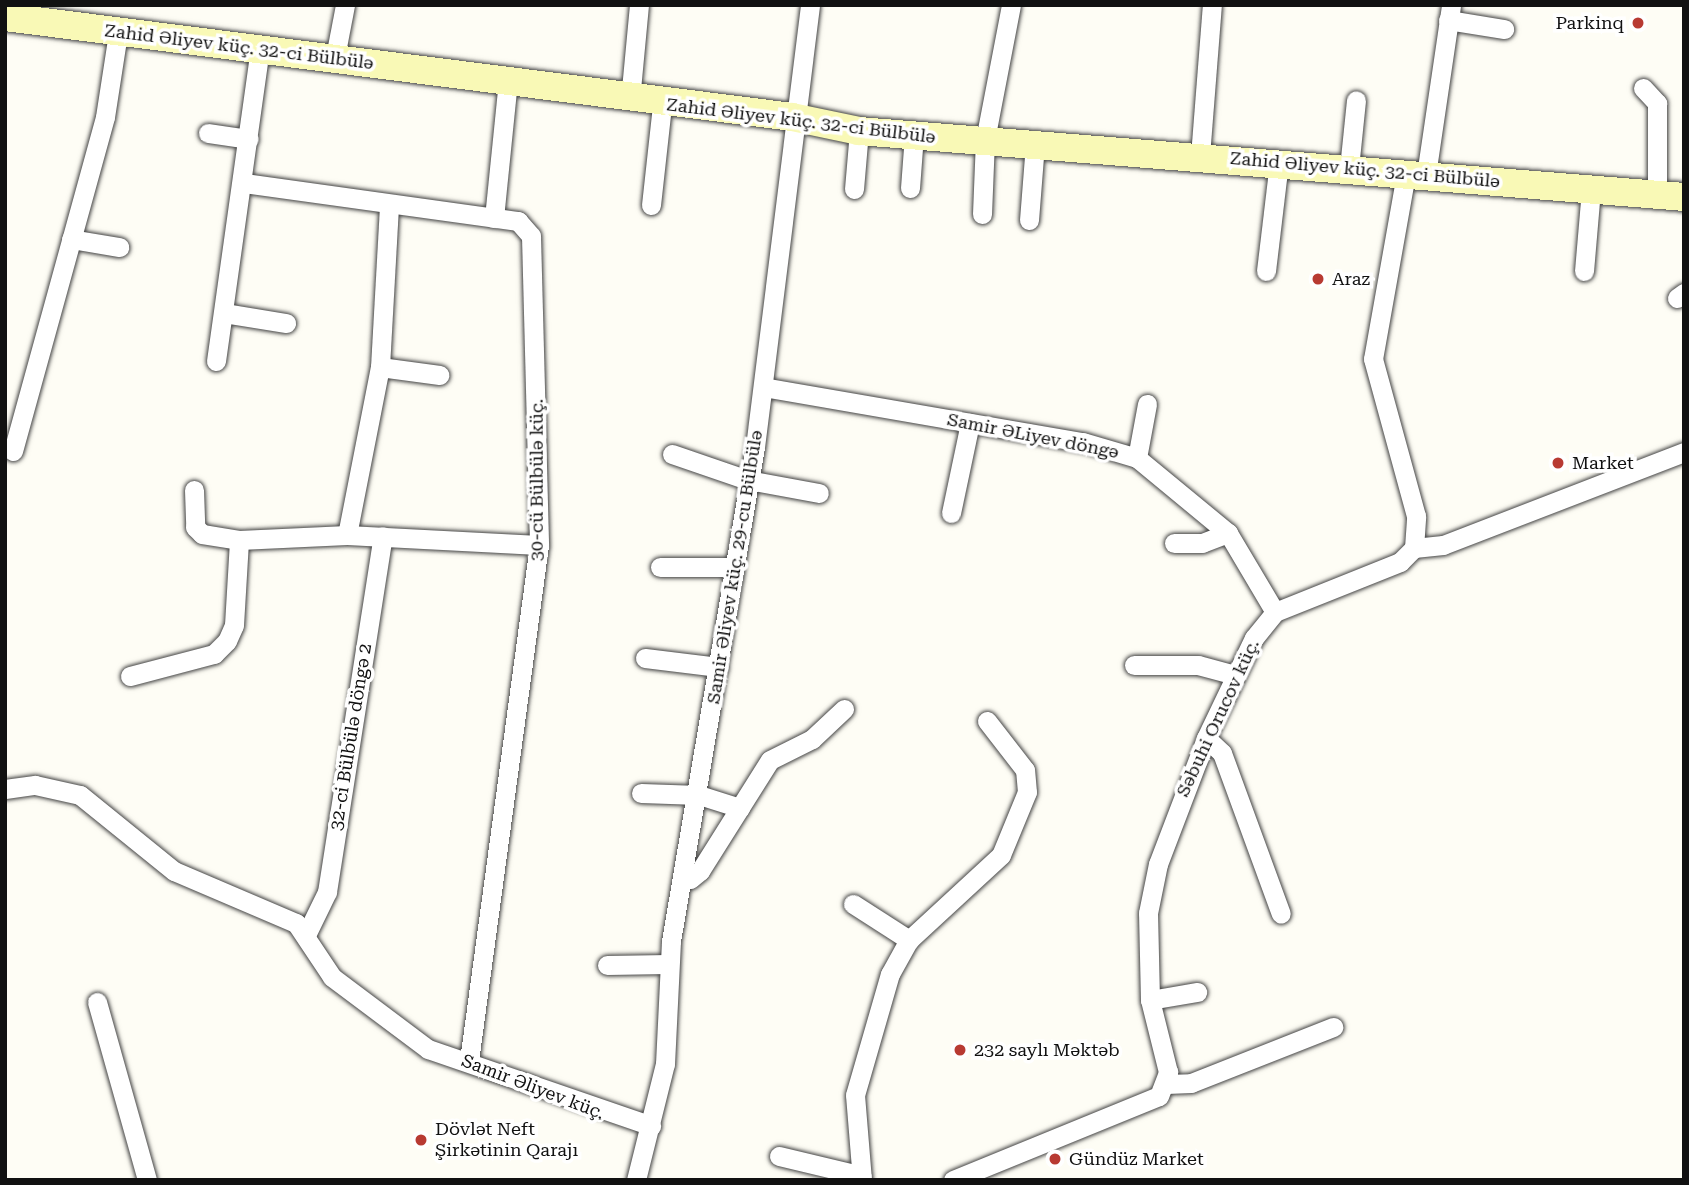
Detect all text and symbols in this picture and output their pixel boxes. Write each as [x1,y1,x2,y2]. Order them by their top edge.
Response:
place label: Parkinq [1556,12,1624,34]
marker: Parkinq [1630,15,1646,31]
street label: Zahid Əliyev küç. 32-ci Bülbülə [103,20,375,74]
street label: Zahid Əliyev küç. 32-ci Bülbülə [665,94,937,148]
street label: Zahid Əliyev küç. 32-ci Bülbülə [1229,147,1501,193]
place label: Araz [1332,268,1370,290]
marker: Araz [1310,271,1326,287]
street label: 30-cü Bülbülə küç. [526,399,548,561]
street label: Samir ƏLiyev döngə [945,409,1121,463]
street label: Samir Əliyev küç. 29-cu Bülbülə [703,429,767,705]
place label: Market [1572,452,1634,474]
marker: Market [1550,455,1566,471]
street label: Səbuhi Orucov küç. [1172,636,1264,800]
street label: 32-ci Bülbülə döngə 2 [326,642,376,832]
place label: 232 saylı Məktəb [974,1039,1120,1061]
marker: 232 saylı Məktəb [952,1042,968,1058]
street label: Samir Əliyev küç. [458,1050,608,1124]
place label: Dövlət Neft Şirkətinin Qarajı [435,1119,578,1162]
marker: Dövlət Neft Şirkətinin Qarajı [413,1132,429,1148]
place label: Gündüz Market [1069,1148,1204,1170]
marker: Gündüz Market [1047,1151,1063,1167]

